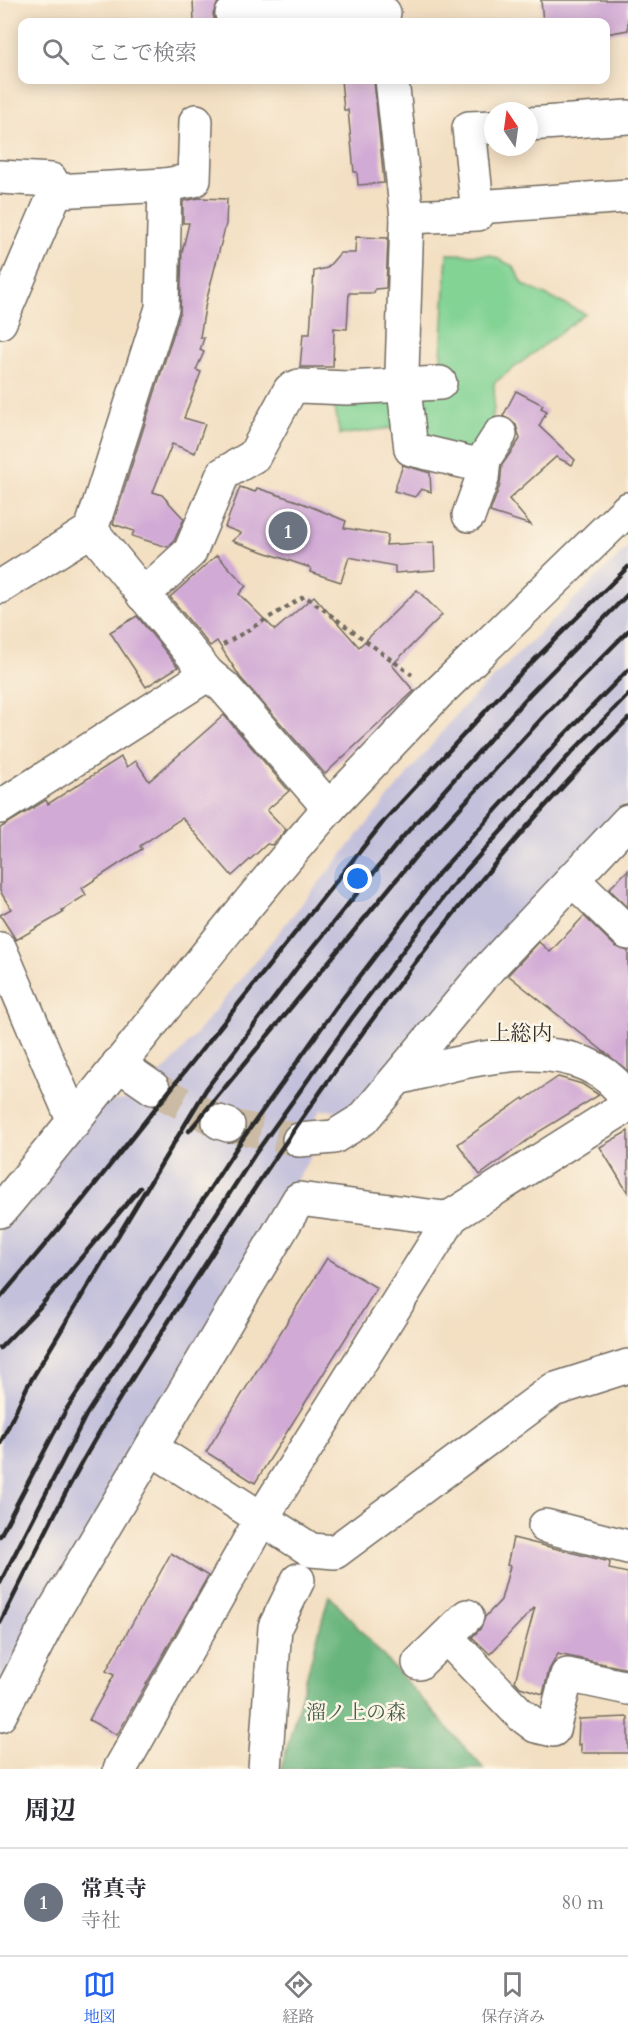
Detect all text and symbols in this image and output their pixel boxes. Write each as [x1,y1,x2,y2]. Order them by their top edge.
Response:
search box [18,18,610,84]
icon: search [39,35,72,68]
text: ここで検索 [87,38,197,68]
north arrow [484,102,538,156]
pin: 1 [268,508,308,554]
your location [343,864,372,893]
district label: 上総内 [490,1019,553,1048]
park label: 溜ノ上の森 [306,1699,406,1726]
text: 周辺 [24,1793,76,1828]
text: 常真寺 [81,1874,147,1904]
text: 1 [38,1889,49,1916]
text: 80 m [561,1889,604,1916]
text: 寺社 [81,1907,121,1934]
tab: 地図 [83,1968,116,2028]
tab: 経路 [282,1968,315,2028]
tab: 保存済み [481,1968,545,2028]

